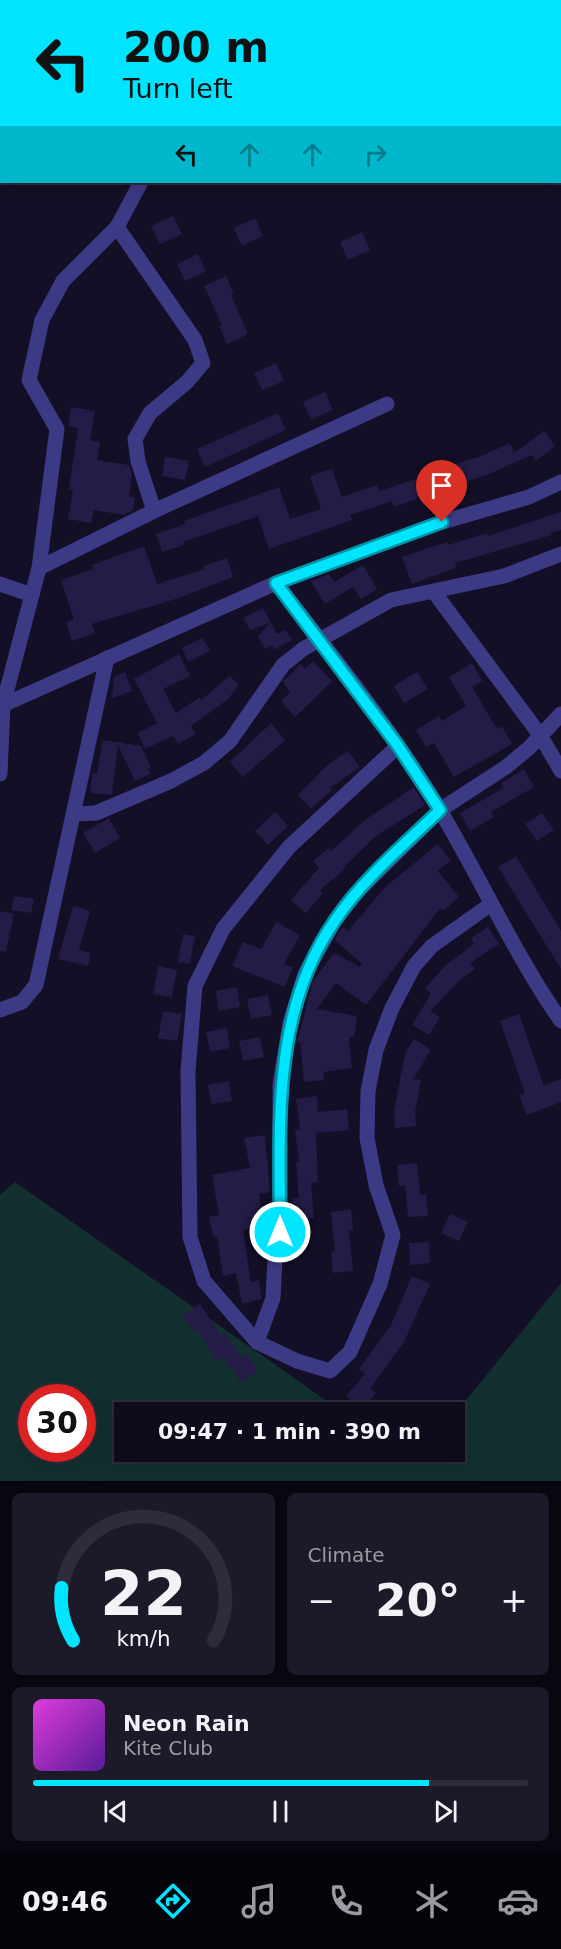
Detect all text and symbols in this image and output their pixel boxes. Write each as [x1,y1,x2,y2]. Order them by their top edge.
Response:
text: 200 m [123,23,269,72]
icon: left [24,24,102,102]
text: Turn left [123,73,233,104]
icon: left [170,138,203,171]
icon: ahead [233,138,266,171]
icon: ahead [296,138,329,171]
icon: right [359,138,392,171]
pin [416,460,467,522]
icon: arrive [425,469,458,502]
position arrow [248,1200,312,1264]
speed limit sign: 30 [18,1384,96,1462]
text: 09:47 · 1 min · 390 m [158,1419,421,1444]
text: Climate [308,1543,384,1567]
text: 22 [100,1557,187,1630]
text: 20° [375,1574,460,1627]
text: − [308,1581,335,1620]
text: + [500,1581,528,1620]
text: km/h [116,1626,170,1651]
text: Neon Rain [123,1711,250,1736]
text: Kite Club [123,1736,213,1760]
icon: previous [99,1795,132,1828]
icon: pause [264,1795,297,1828]
icon: next [429,1795,462,1828]
icon: directions [152,1880,194,1922]
icon: music [238,1880,280,1922]
icon: phone [325,1880,367,1922]
icon: climate [411,1880,453,1922]
icon: car [497,1880,539,1922]
text: 09:46 [22,1886,108,1917]

